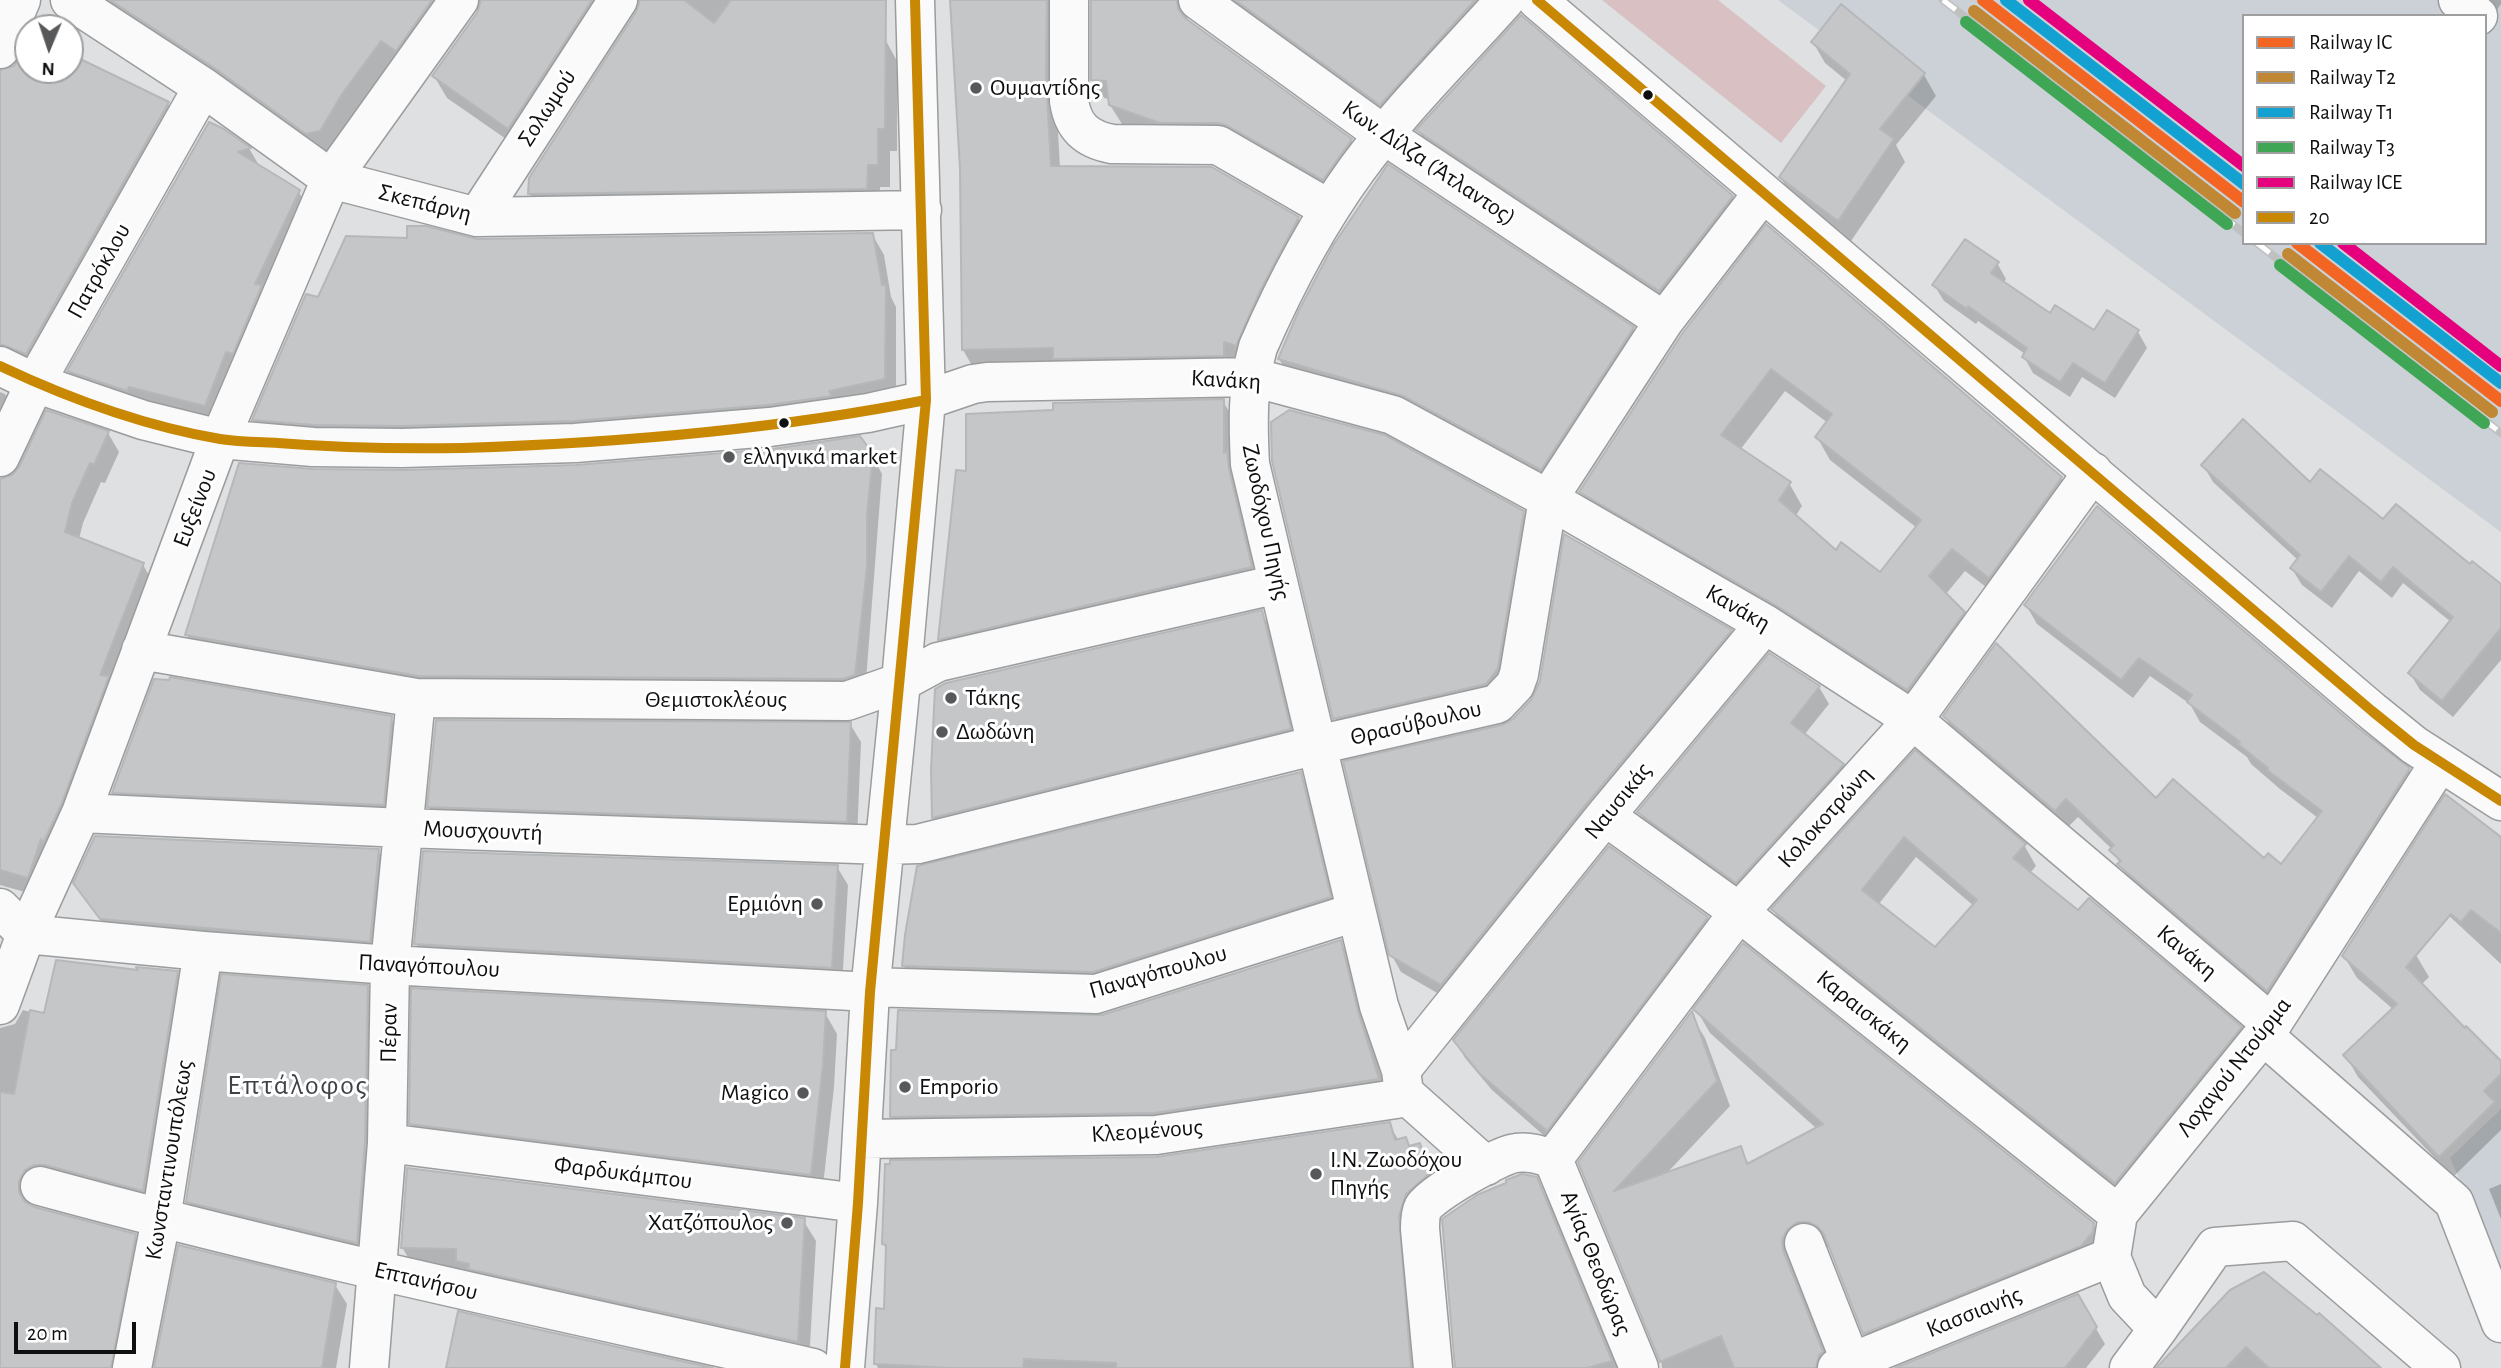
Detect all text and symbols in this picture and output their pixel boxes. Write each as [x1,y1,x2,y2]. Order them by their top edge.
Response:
north arrow [14,14,84,84]
legend [2242,14,2487,245]
text: Railway IC [2309,32,2392,53]
text: N [41,59,55,78]
street label: Σολωμού [512,64,582,152]
text: Railway T2 [2309,67,2396,88]
place label: Ουμαντίδης [990,74,1100,102]
marker: Ουμαντίδης [968,80,984,96]
unlabelled marker [1641,88,1655,102]
street label: Κων. Δίλζα (Άτλαντος) [1337,94,1521,232]
text: Railway T1 [2309,102,2393,123]
text: Railway T3 [2309,137,2395,158]
text: Railway ICE [2309,172,2402,193]
street label: Σκεπάρνη [376,178,474,228]
text: 20 [2309,207,2330,228]
street label: Πατρόκλου [61,218,137,324]
street label: Κανάκη [1190,364,1262,396]
unlabelled marker [777,416,791,430]
street label: Ζωοδόχου Πηγής [1235,441,1297,603]
place label: ελληνικά market [743,443,897,471]
marker: ελληνικά market [721,449,737,465]
street label: Ευξείνου [167,465,223,551]
street label: Κανάκη [1700,578,1776,638]
place label: Τάκης [965,684,1020,712]
street label: Θεμιστοκλέους [645,686,787,714]
marker: Τάκης [943,690,959,706]
street label: Θρασύβουλου [1348,694,1484,752]
place label: Δωδώνη [956,718,1035,746]
marker: Δωδώνη [934,724,950,740]
street label: Ναυσικάς [1578,757,1658,845]
street label: Κολοκοτρώνη [1772,760,1878,874]
street label: Μουσχουντή [423,815,543,847]
place label: Ερμιόνη [727,890,803,918]
marker: Ερμιόνη [809,896,825,912]
street label: Κανάκη [2151,918,2223,986]
street label: Παναγόπουλου [1086,939,1230,1005]
street label: Παναγόπουλου [357,948,501,984]
street label: Καραισκάκη [1811,964,1917,1058]
street label: Λοχαγού Ντούρμα [2170,991,2298,1143]
street label: Πέραν [374,1003,404,1063]
street label: Κωνσταντινουπόλεως [139,1058,199,1262]
district label: Επτάλοφος [228,1069,368,1103]
place label: Emporio [919,1073,999,1101]
place label: Magico [721,1079,789,1107]
marker: Emporio [897,1079,913,1095]
marker: Magico [795,1085,811,1101]
street label: Κλεομένους [1090,1113,1204,1149]
place label: Ι.Ν. Ζωοδόχου Πηγής [1330,1146,1462,1202]
street label: Φαρδυκάμπου [552,1150,694,1196]
marker: Ι.Ν. Ζωοδόχου Πηγής [1308,1166,1324,1182]
street label: Αγίας Θεοδώρας [1554,1187,1638,1339]
place label: Χατζόπουλος [648,1209,773,1237]
marker: Χατζόπουλος [779,1215,795,1231]
street label: Επτανήσου [371,1255,481,1307]
street label: Κασσιανής [1922,1280,2026,1344]
scale bar [18,1308,140,1352]
text: 20 m [27,1323,68,1344]

